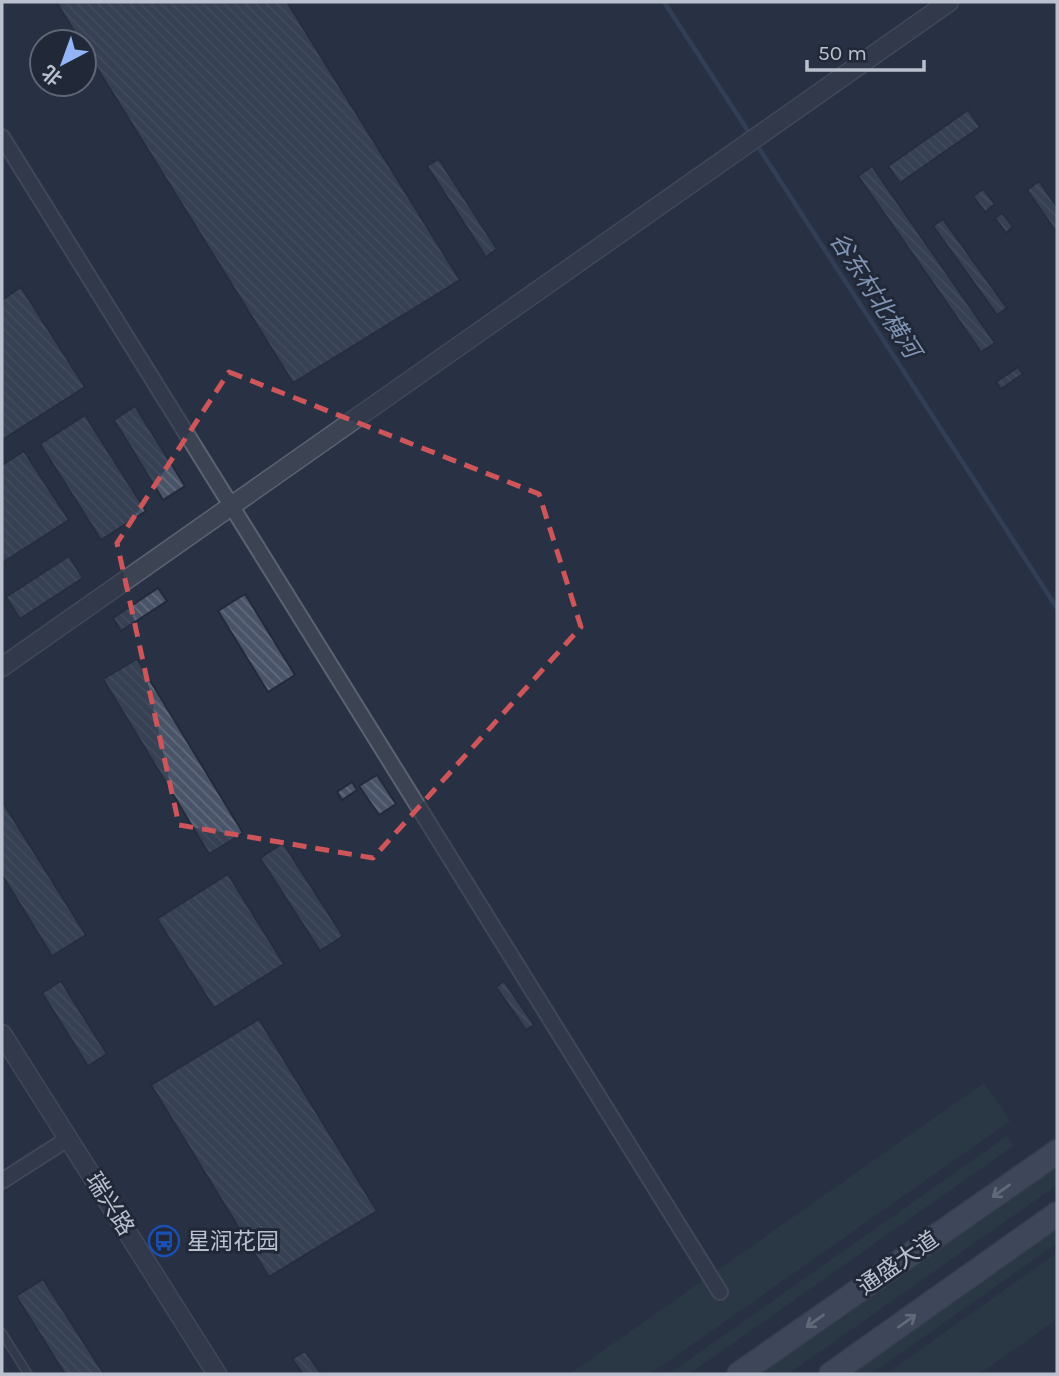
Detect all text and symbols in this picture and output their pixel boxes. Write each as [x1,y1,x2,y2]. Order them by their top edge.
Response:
north arrow [28,28,98,98]
scale bar [807,28,924,72]
text: 50 m [818,41,867,65]
text: 北 [38,61,67,90]
water label: 谷东村北横河 [824,227,928,366]
street label: 瑞兴路 [80,1168,140,1240]
one-way arrow [992,1184,1011,1198]
bus stop icon: 星润花园 [147,1224,181,1258]
street label: 通盛大道 [853,1226,943,1300]
place label: 星润花园 [187,1228,279,1255]
one-way arrow [806,1314,825,1328]
one-way arrow [897,1314,916,1328]

